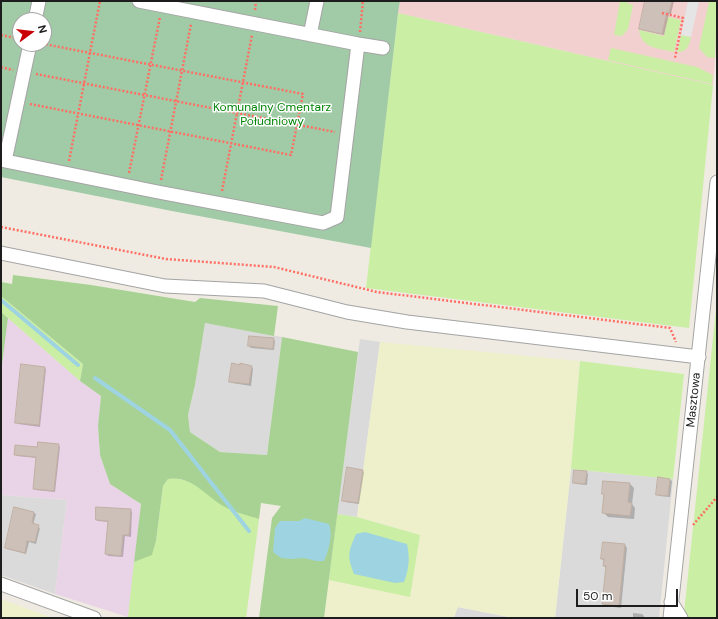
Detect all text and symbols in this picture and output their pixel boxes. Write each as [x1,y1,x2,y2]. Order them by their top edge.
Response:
north arrow [12,12,52,52]
text: N [35,23,50,35]
park label: Komunalny Cmentarz Południowy [213,101,331,129]
street label: Masztowa [684,372,704,428]
scale bar [578,581,680,607]
text: 50 m [583,588,612,604]

